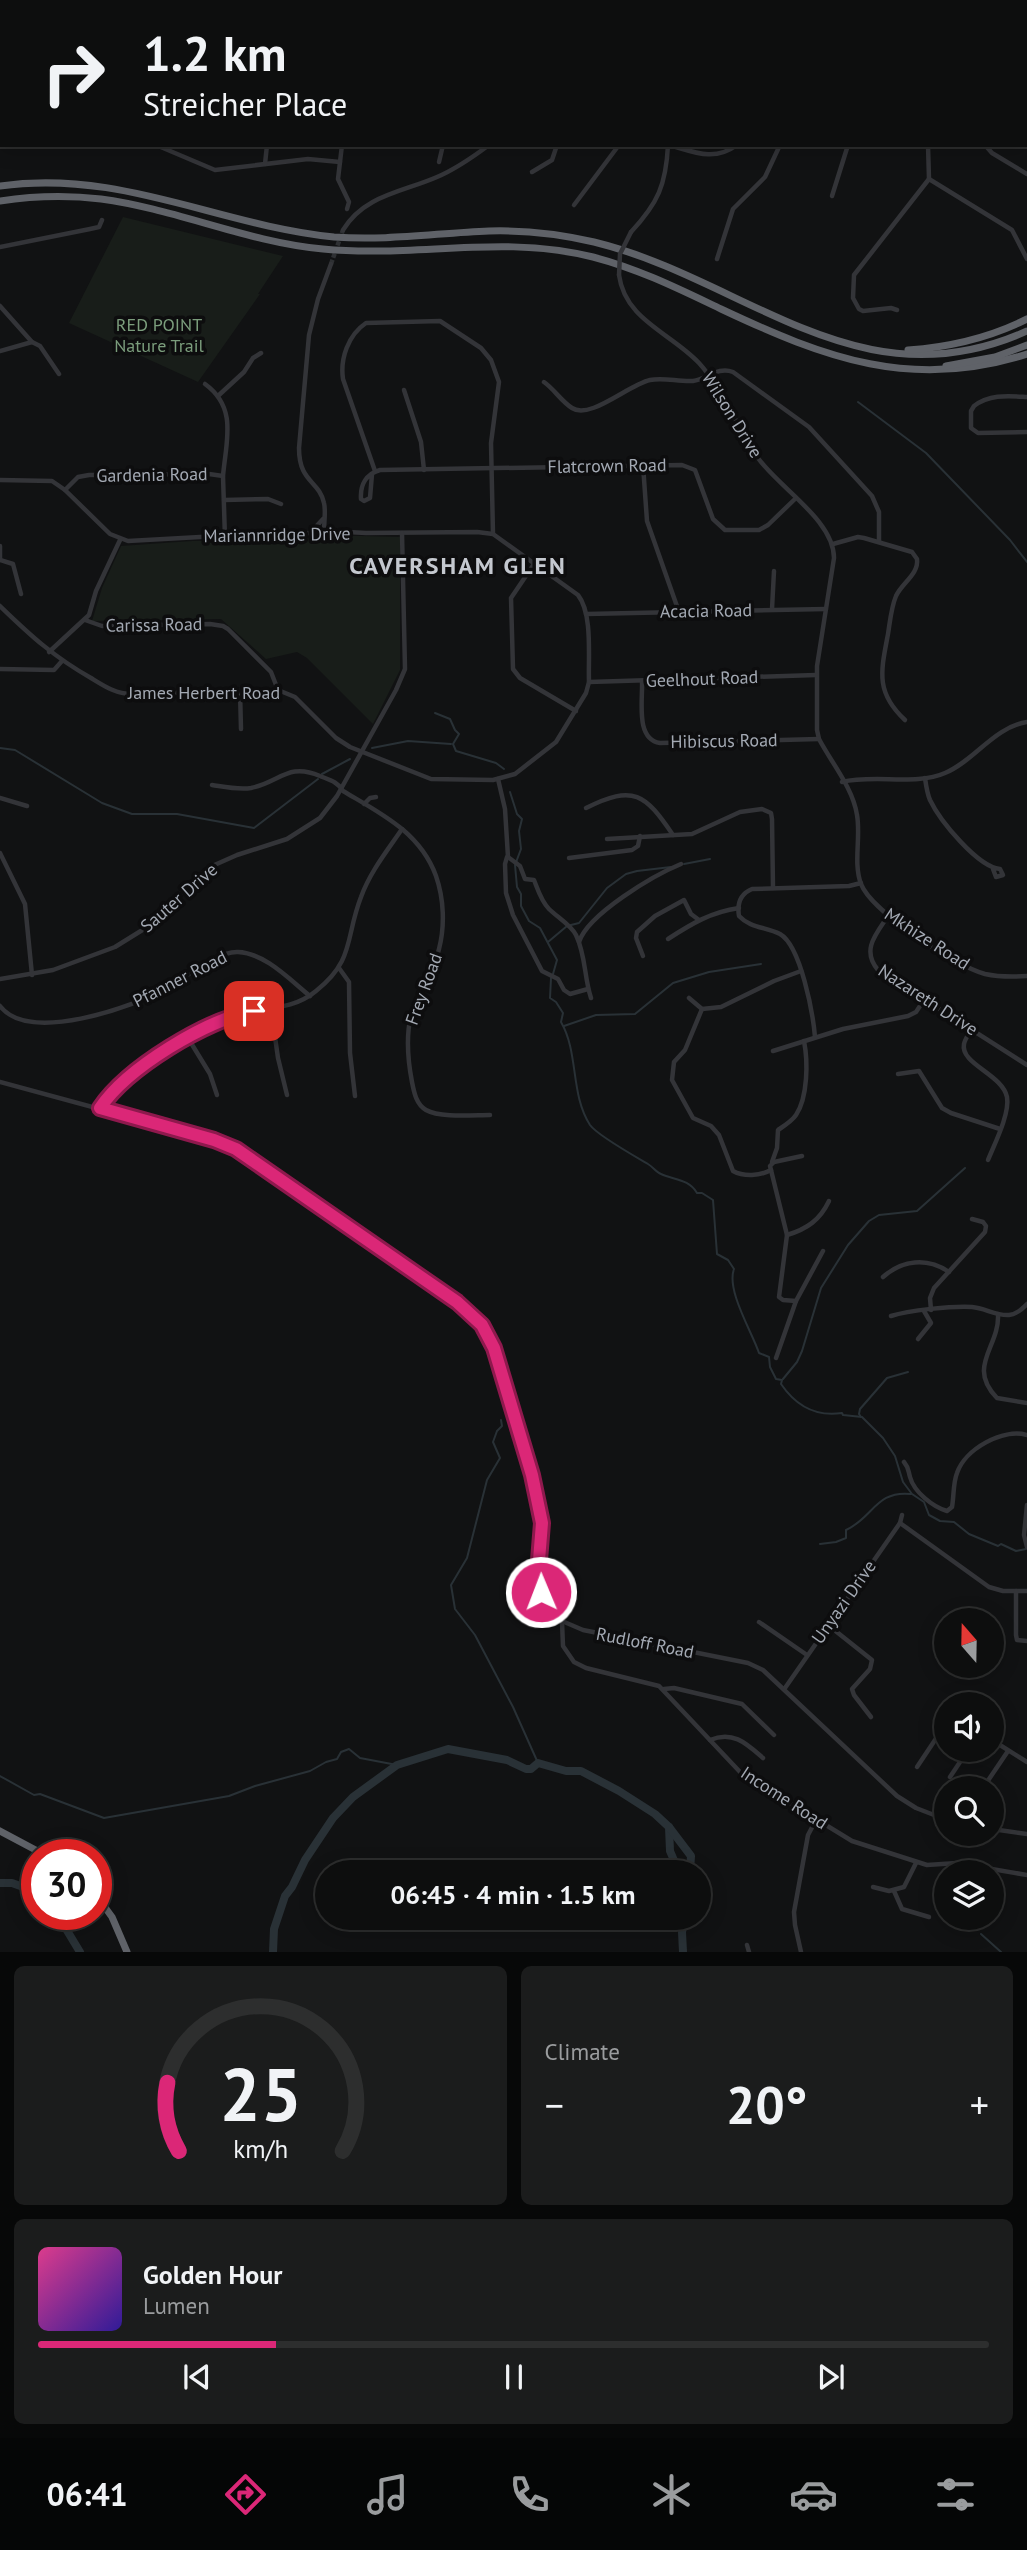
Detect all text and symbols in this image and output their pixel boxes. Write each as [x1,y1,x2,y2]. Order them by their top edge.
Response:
text: 1.2 km [143,21,287,85]
icon: right [28,28,119,119]
text: Streicher Place [143,83,347,125]
park label: RED POINT Nature Trail [114,313,205,357]
street label: Wilson Drive [697,367,768,462]
street label: Flatcrown Road [547,453,667,478]
street label: Gardenia Road [96,462,208,487]
street label: Mariannridge Drive [203,522,351,547]
district label: CAVERSHAM GLEN [349,550,567,581]
street label: Acacia Road [660,598,752,623]
street label: Carissa Road [105,612,203,637]
street label: Geelhout Road [645,665,759,692]
street label: James Herbert Road [127,681,280,704]
street label: Hibiscus Road [670,728,778,753]
street label: Sauter Drive [135,858,222,937]
street label: Mkhize Road [880,902,974,975]
street label: Pfanner Road [129,945,231,1012]
street label: Frey Road [400,950,447,1028]
street label: Nazareth Drive [874,959,982,1040]
pin [224,981,284,1041]
icon: arrive [235,992,273,1030]
position arrow [504,1555,578,1629]
street label: Unyazi Drive [806,1555,881,1648]
north arrow [934,1608,1004,1678]
map controls [934,1608,1004,1930]
street label: Rudloff Road [594,1622,696,1663]
button: sound [934,1692,1004,1762]
street label: Income Road [736,1761,832,1834]
button: search [934,1776,1004,1846]
speed limit sign: 30 [21,1839,112,1930]
button: layers [934,1860,1004,1930]
text: 06:45 · 4 min · 1.5 km [391,1878,636,1911]
text: Climate [545,2037,620,2066]
text: 25 [219,2048,302,2142]
text: 20° [726,2071,808,2138]
text: − [545,2080,564,2129]
text: + [970,2080,989,2129]
text: km/h [233,2133,288,2165]
text: Golden Hour [143,2258,282,2291]
text: Lumen [143,2291,210,2320]
icon: previous [178,2358,216,2396]
icon: pause [495,2358,533,2396]
icon: next [812,2358,850,2396]
icon: directions [221,2470,270,2519]
icon: music [363,2470,412,2519]
icon: phone [505,2470,554,2519]
icon: climate [647,2470,696,2519]
icon: car [789,2470,838,2519]
icon: filters [931,2470,980,2519]
text: 06:41 [47,2473,128,2515]

